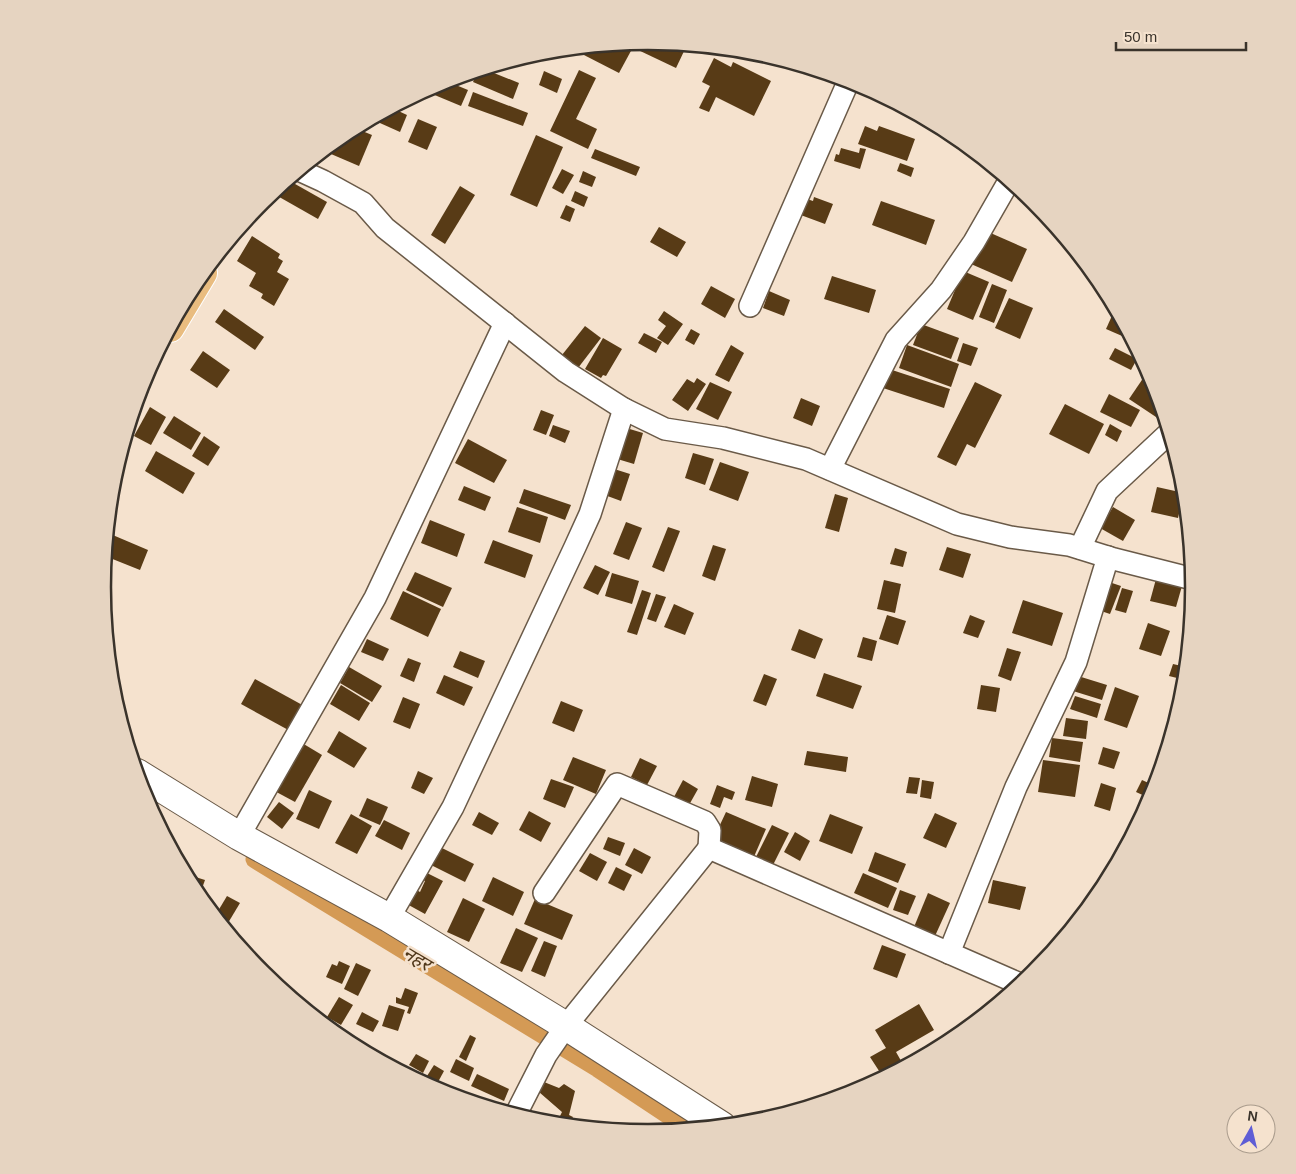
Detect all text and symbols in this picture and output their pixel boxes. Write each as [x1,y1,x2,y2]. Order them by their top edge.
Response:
scale bar [1116,20,1246,52]
text: 50 m [1124,28,1157,45]
water label: नहर [399,942,438,977]
north arrow [1226,1104,1276,1154]
text: N [1247,1107,1259,1125]

